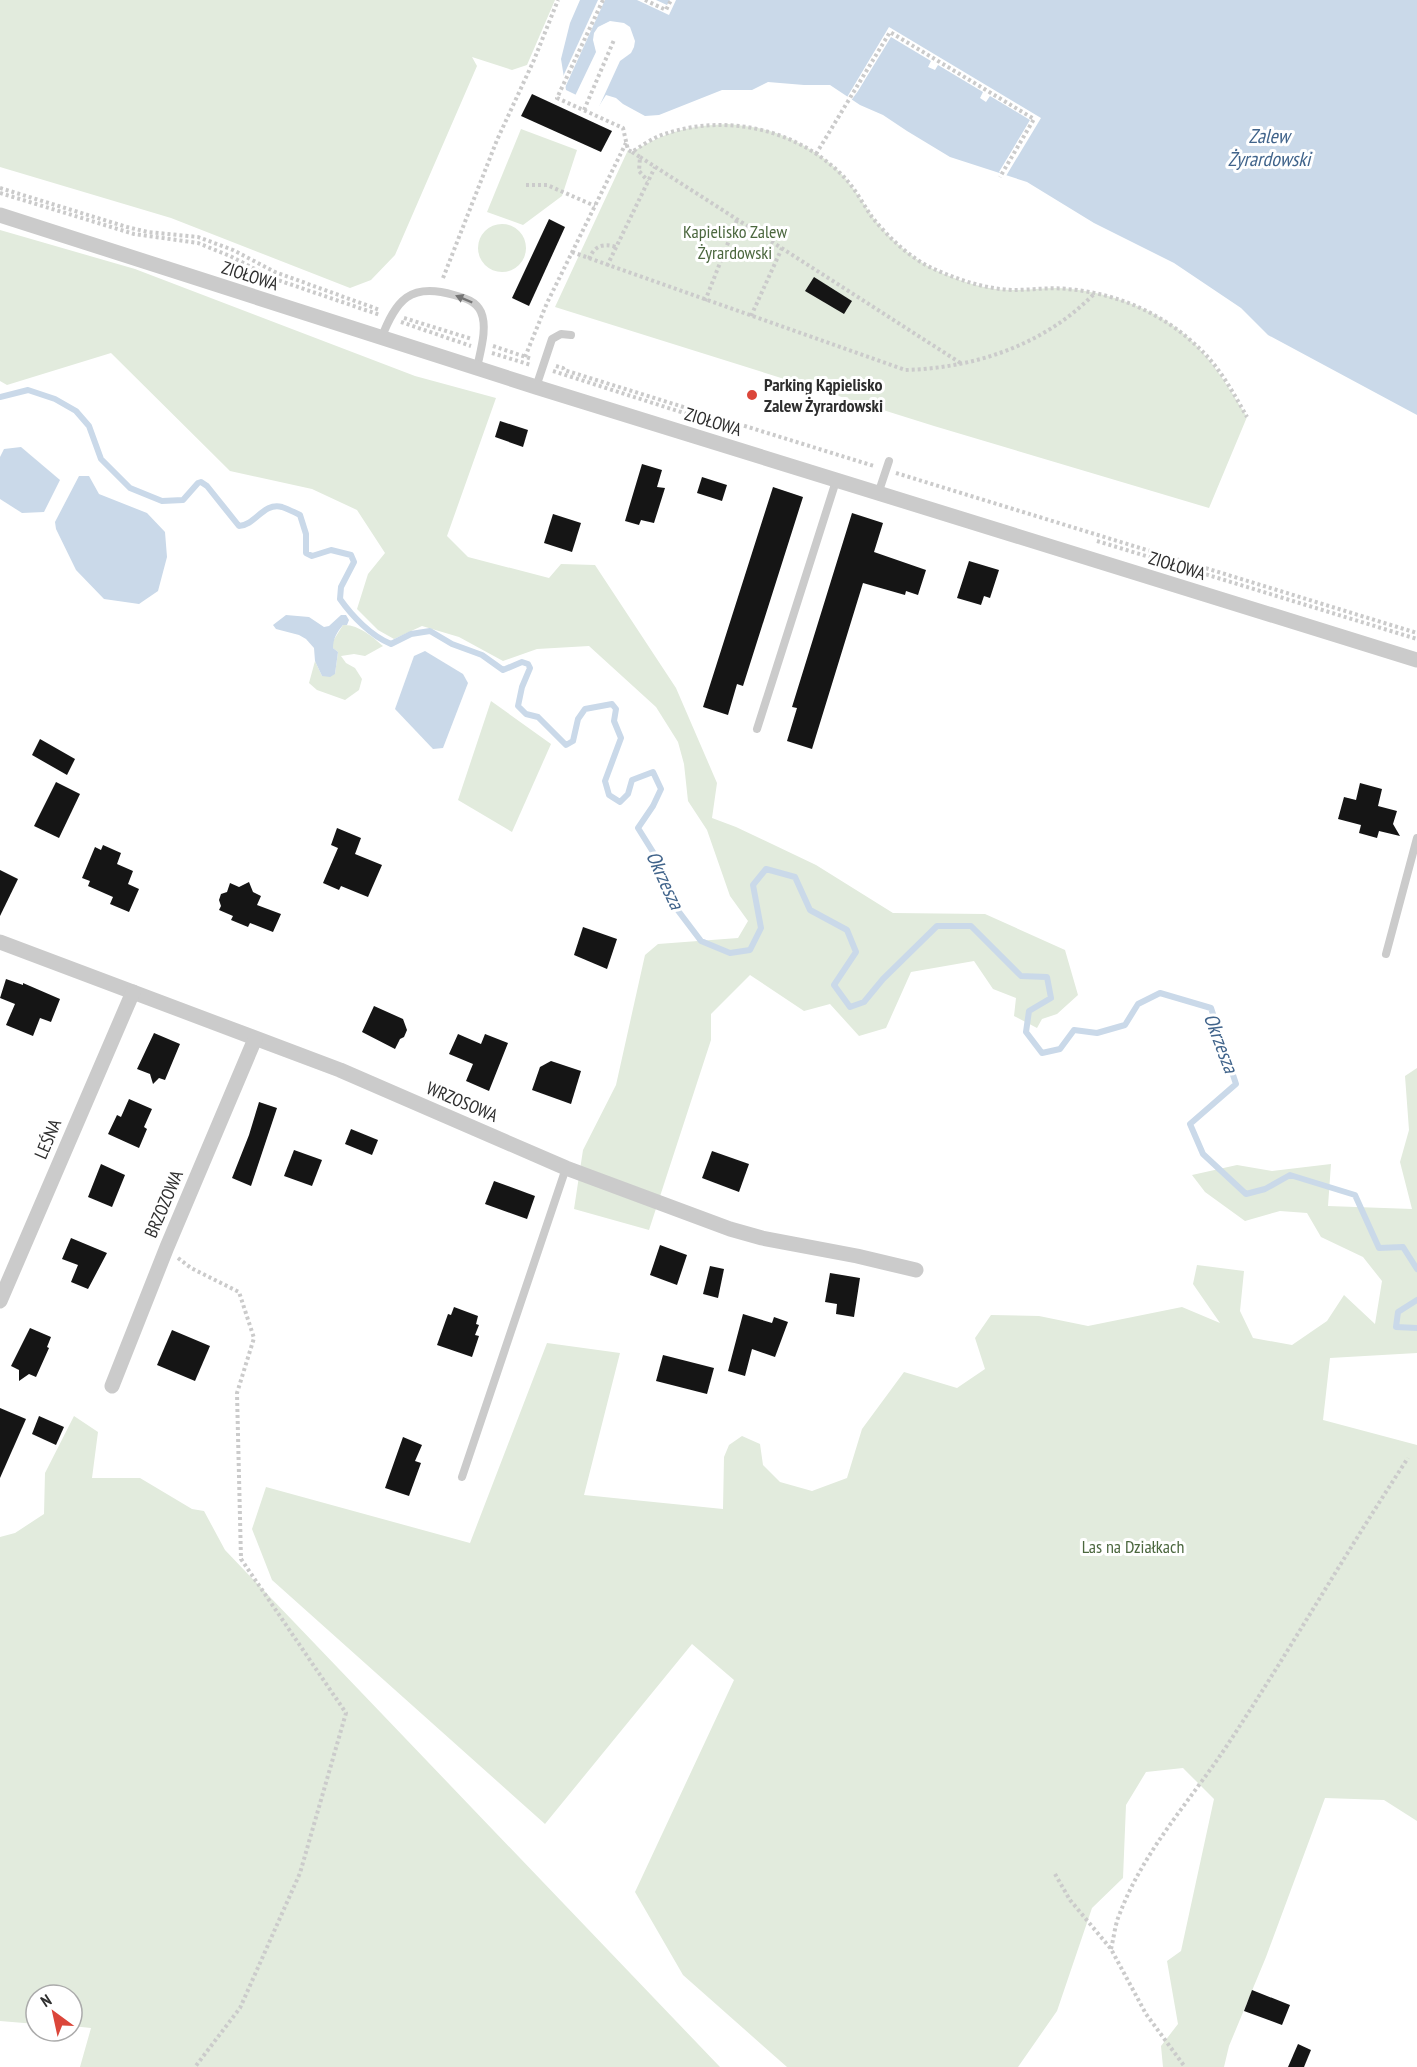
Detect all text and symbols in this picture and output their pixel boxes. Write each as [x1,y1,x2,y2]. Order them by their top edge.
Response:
water label: Zalew Żyrardowski [1228,123,1313,172]
park label: Kapielisko Zalew Żyrardowski [683,220,787,264]
street label: ZIOŁOWA [219,256,282,296]
one-way arrow [455,294,472,303]
place label: Parking Kąpielisko Zalew Żyrardowski [764,373,883,417]
marker: Parking Kąpielisko Zalew Żyrardowski [745,388,759,402]
street label: ZIOŁOWA [682,402,745,441]
street label: ZIOŁOWA [1146,546,1209,585]
water label: Okrzesza [640,847,690,914]
water label: Okrzesza [1198,1010,1244,1077]
street label: WRZOSOWA [423,1076,502,1127]
street label: LEŚNA [29,1115,66,1162]
street label: BRZOZOWA [139,1166,188,1241]
park label: Las na Działkach [1082,1535,1184,1558]
north arrow [24,1983,84,2043]
text: N [37,1990,55,2011]

